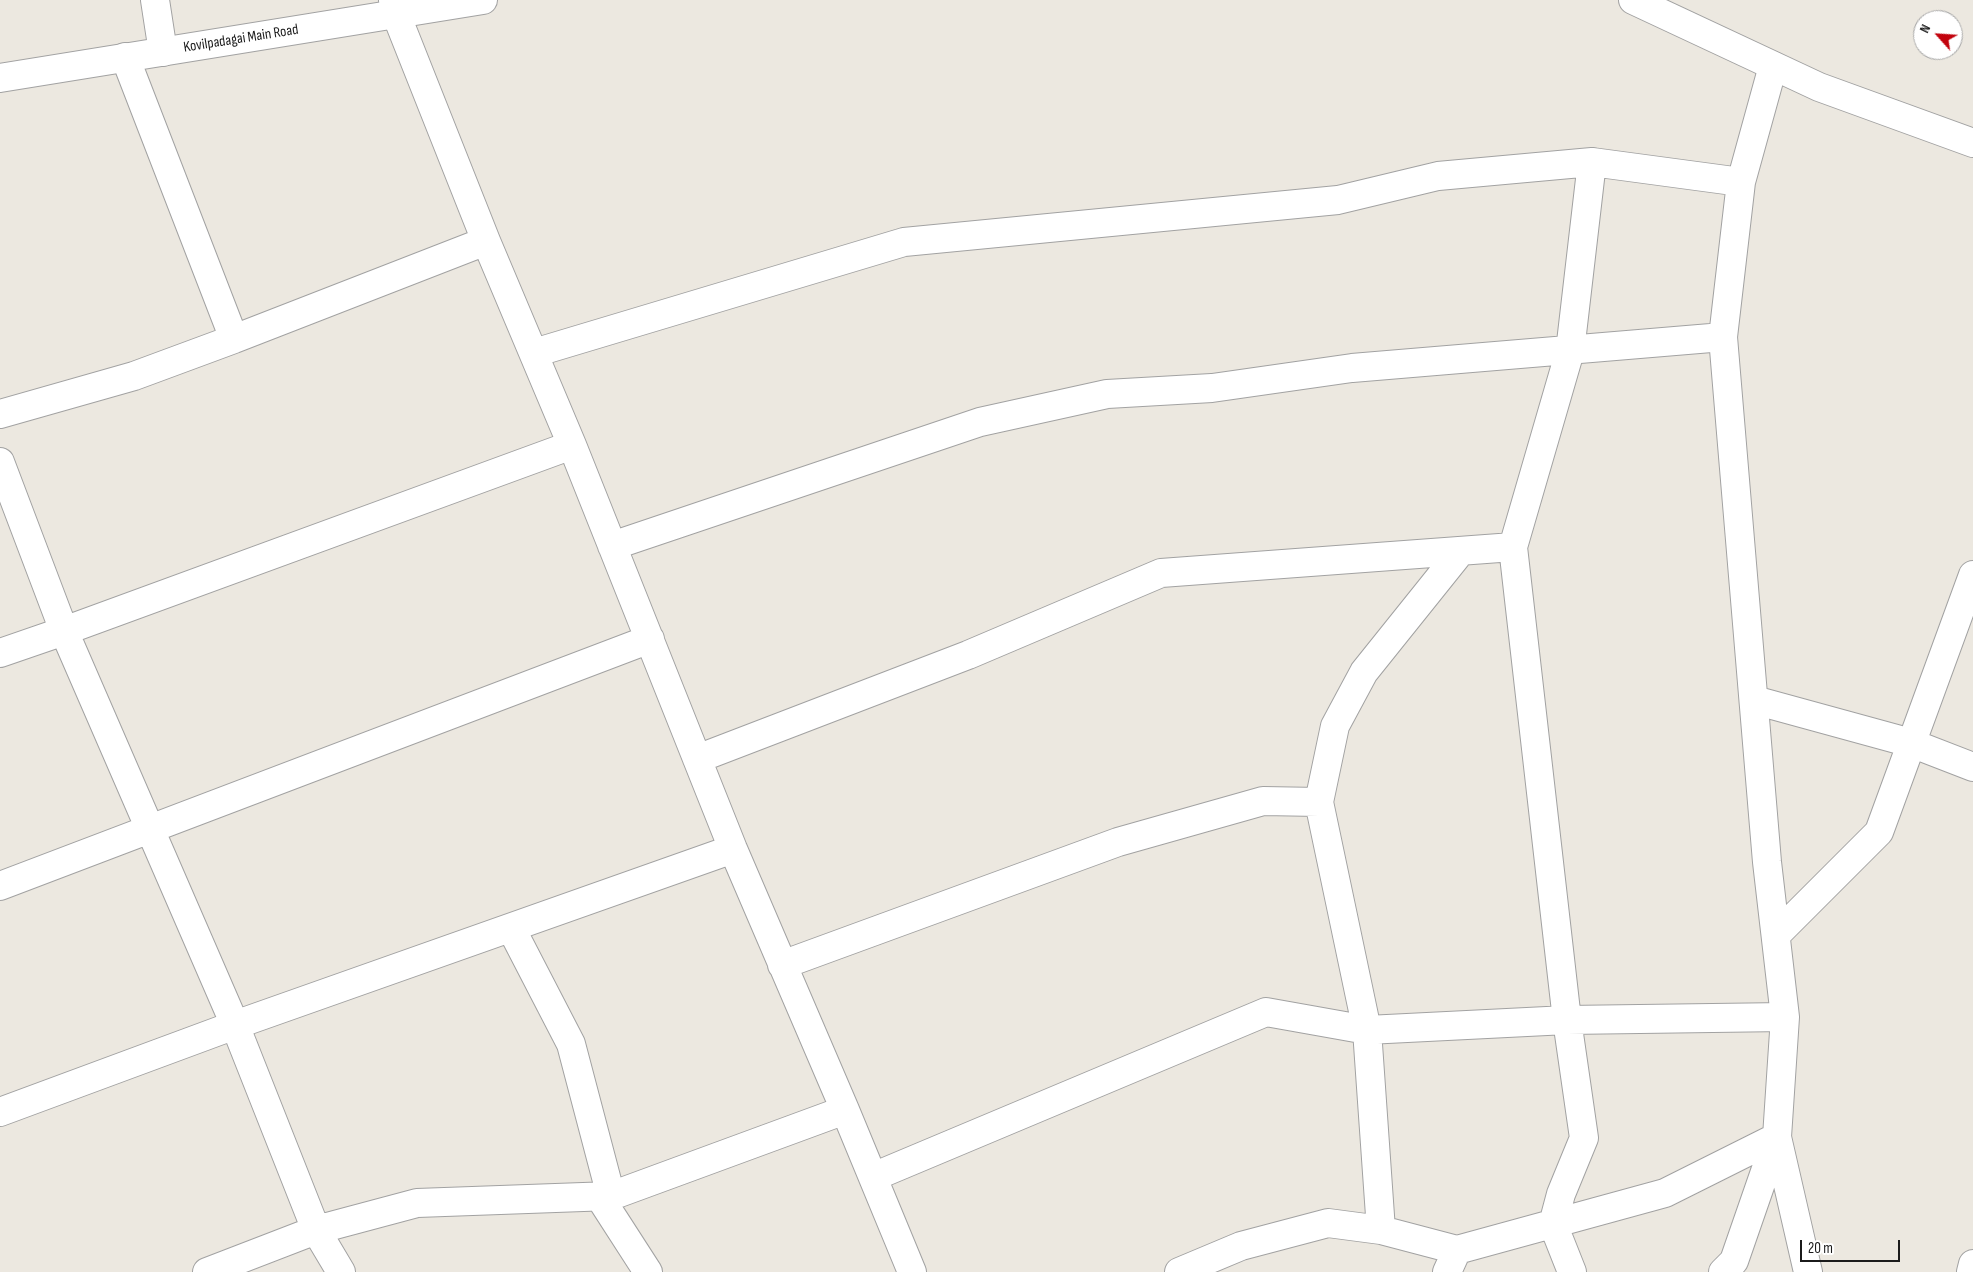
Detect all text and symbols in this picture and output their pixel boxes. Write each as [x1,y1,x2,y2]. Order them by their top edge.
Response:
north arrow [1913,10,1963,60]
street label: Kovilpadagai Main Road [182,21,300,57]
text: N [1916,22,1934,36]
scale bar [1803,1230,1903,1262]
text: 20 m [1808,1239,1833,1258]

